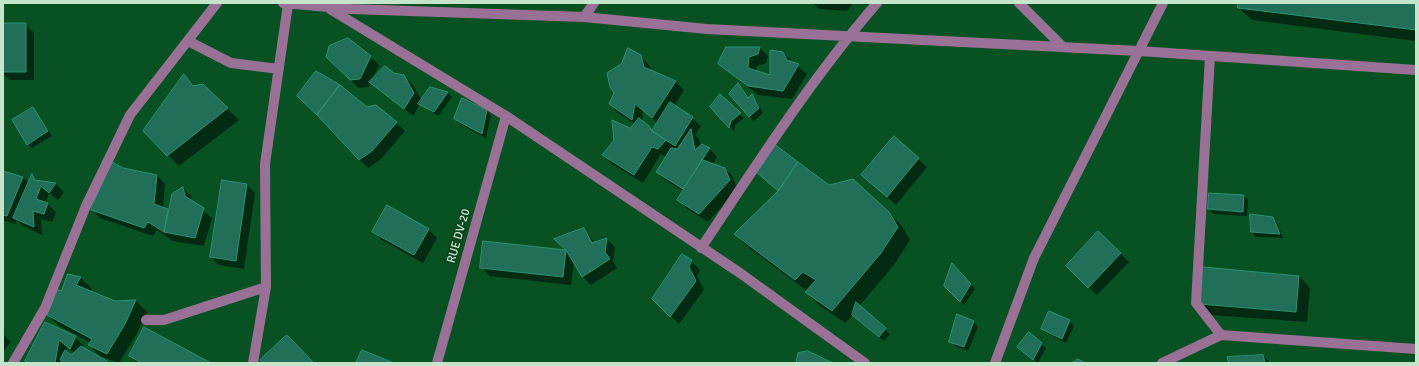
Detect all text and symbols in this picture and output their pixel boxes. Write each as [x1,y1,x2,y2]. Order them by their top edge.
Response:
street label: RUE DV-20 [444,207,474,265]

